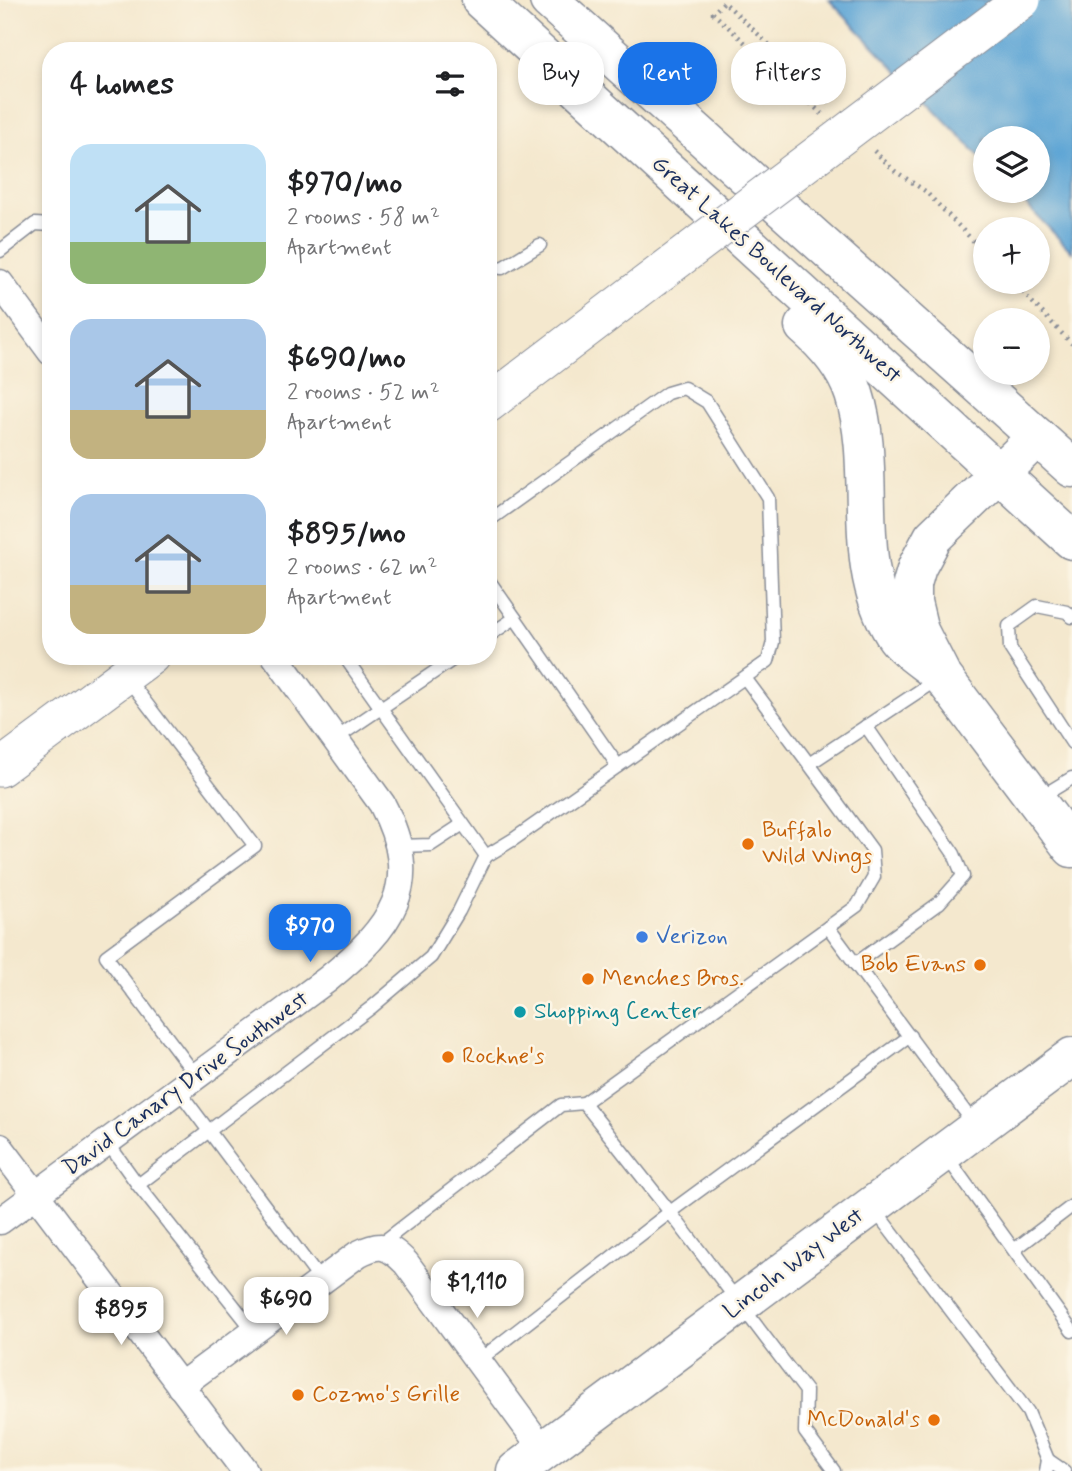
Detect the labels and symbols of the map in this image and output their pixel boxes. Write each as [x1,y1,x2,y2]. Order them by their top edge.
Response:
street label: Great Lakes Boulevard Northwest [644,149,908,391]
place label: Buffalo Wild Wings [762,816,872,874]
marker: Buffalo Wild Wings [740,836,756,852]
pin: $970 [269,904,351,964]
place label: Verizon [656,922,728,952]
marker: Verizon [634,929,650,945]
place label: Bob Evans [861,950,966,980]
marker: Bob Evans [972,957,988,973]
place label: Menches Bros. [602,964,744,994]
marker: Menches Bros. [580,971,596,987]
street label: David Canary Drive Southwest [57,985,315,1183]
place label: Shopping Center [534,997,702,1027]
marker: Shopping Center [512,1004,528,1020]
place label: Rockne's [462,1042,544,1072]
marker: Rockne's [440,1049,456,1065]
street label: Lincoln Way West [718,1201,870,1327]
pin: $1,110 [420,1260,534,1320]
pin: $690 [245,1278,327,1337]
pin: $895 [80,1288,162,1347]
place label: Cozmo's Grille [312,1380,460,1410]
marker: Cozmo's Grille [290,1387,306,1403]
place label: McDonald's [807,1405,920,1435]
marker: McDonald's [926,1412,942,1428]

